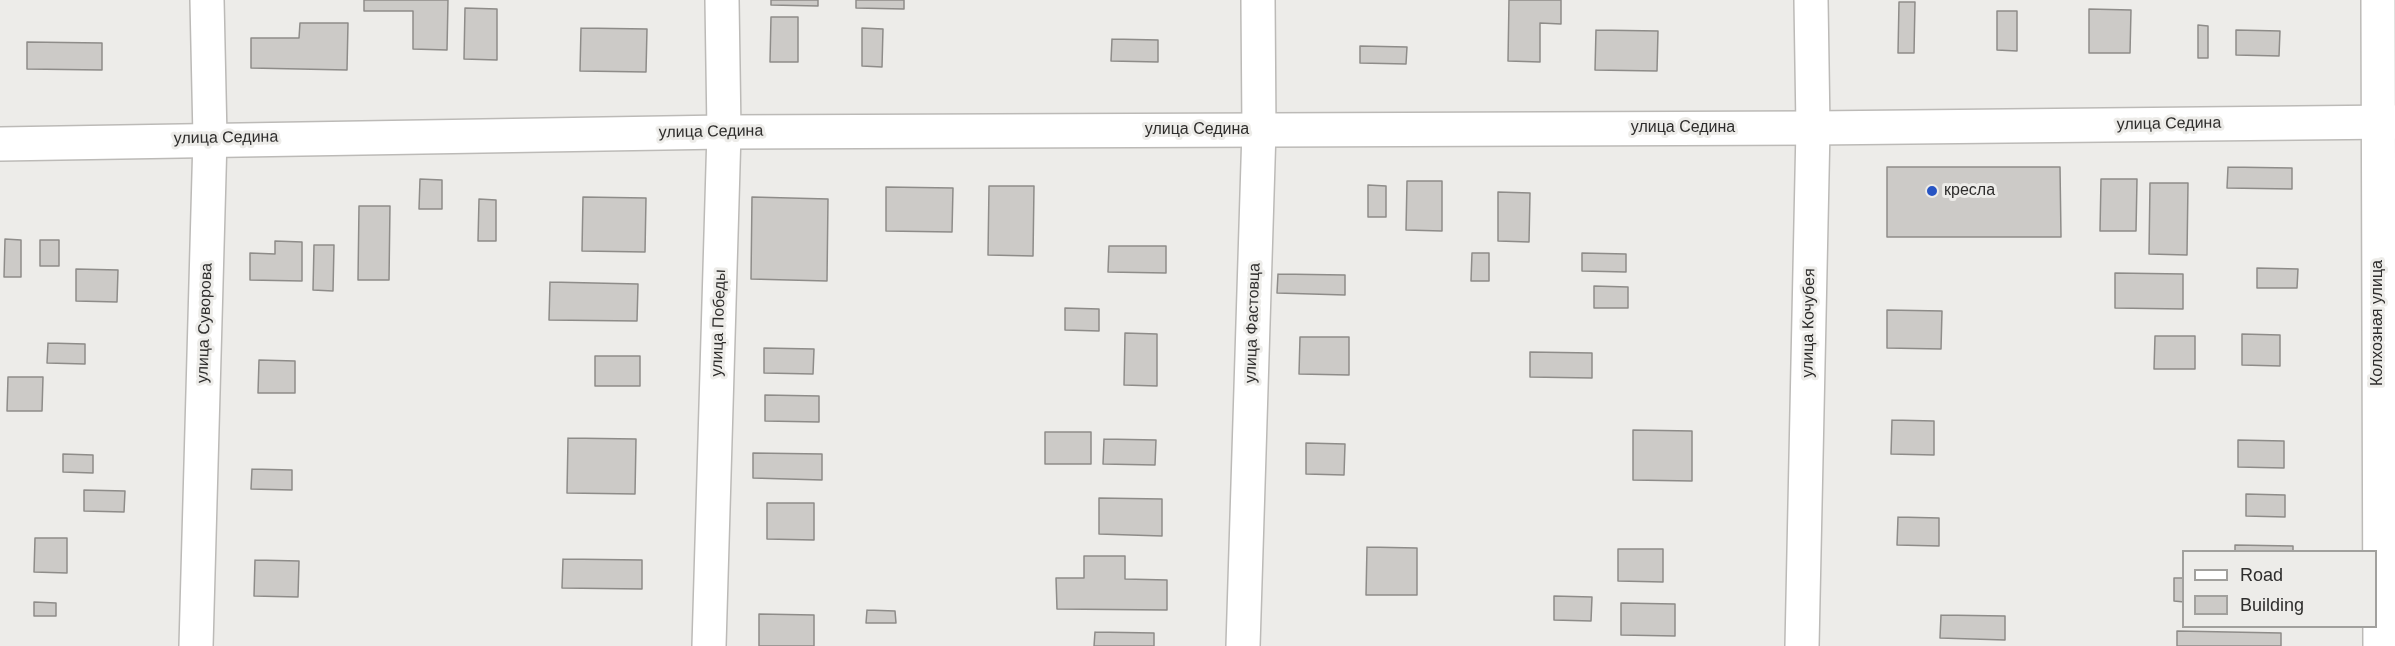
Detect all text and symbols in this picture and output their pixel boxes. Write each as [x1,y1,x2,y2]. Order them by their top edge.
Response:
street label: улица Седина [2117,113,2221,135]
street label: улица Седина [1631,118,1735,138]
street label: улица Седина [1145,120,1249,140]
street label: улица Седина [659,121,763,143]
street label: улица Седина [174,127,278,149]
place label: кресла [1944,181,1995,201]
marker: кресла [1925,184,1939,198]
street label: Колхозная улица [2368,260,2388,386]
street label: улица Суворова [193,263,217,383]
street label: улица Фастовца [1241,263,1265,383]
street label: улица Кочубея [1798,268,1820,378]
street label: улица Победы [708,269,730,377]
legend [2182,550,2377,628]
text: Road [2240,565,2283,585]
text: Building [2240,595,2304,615]

